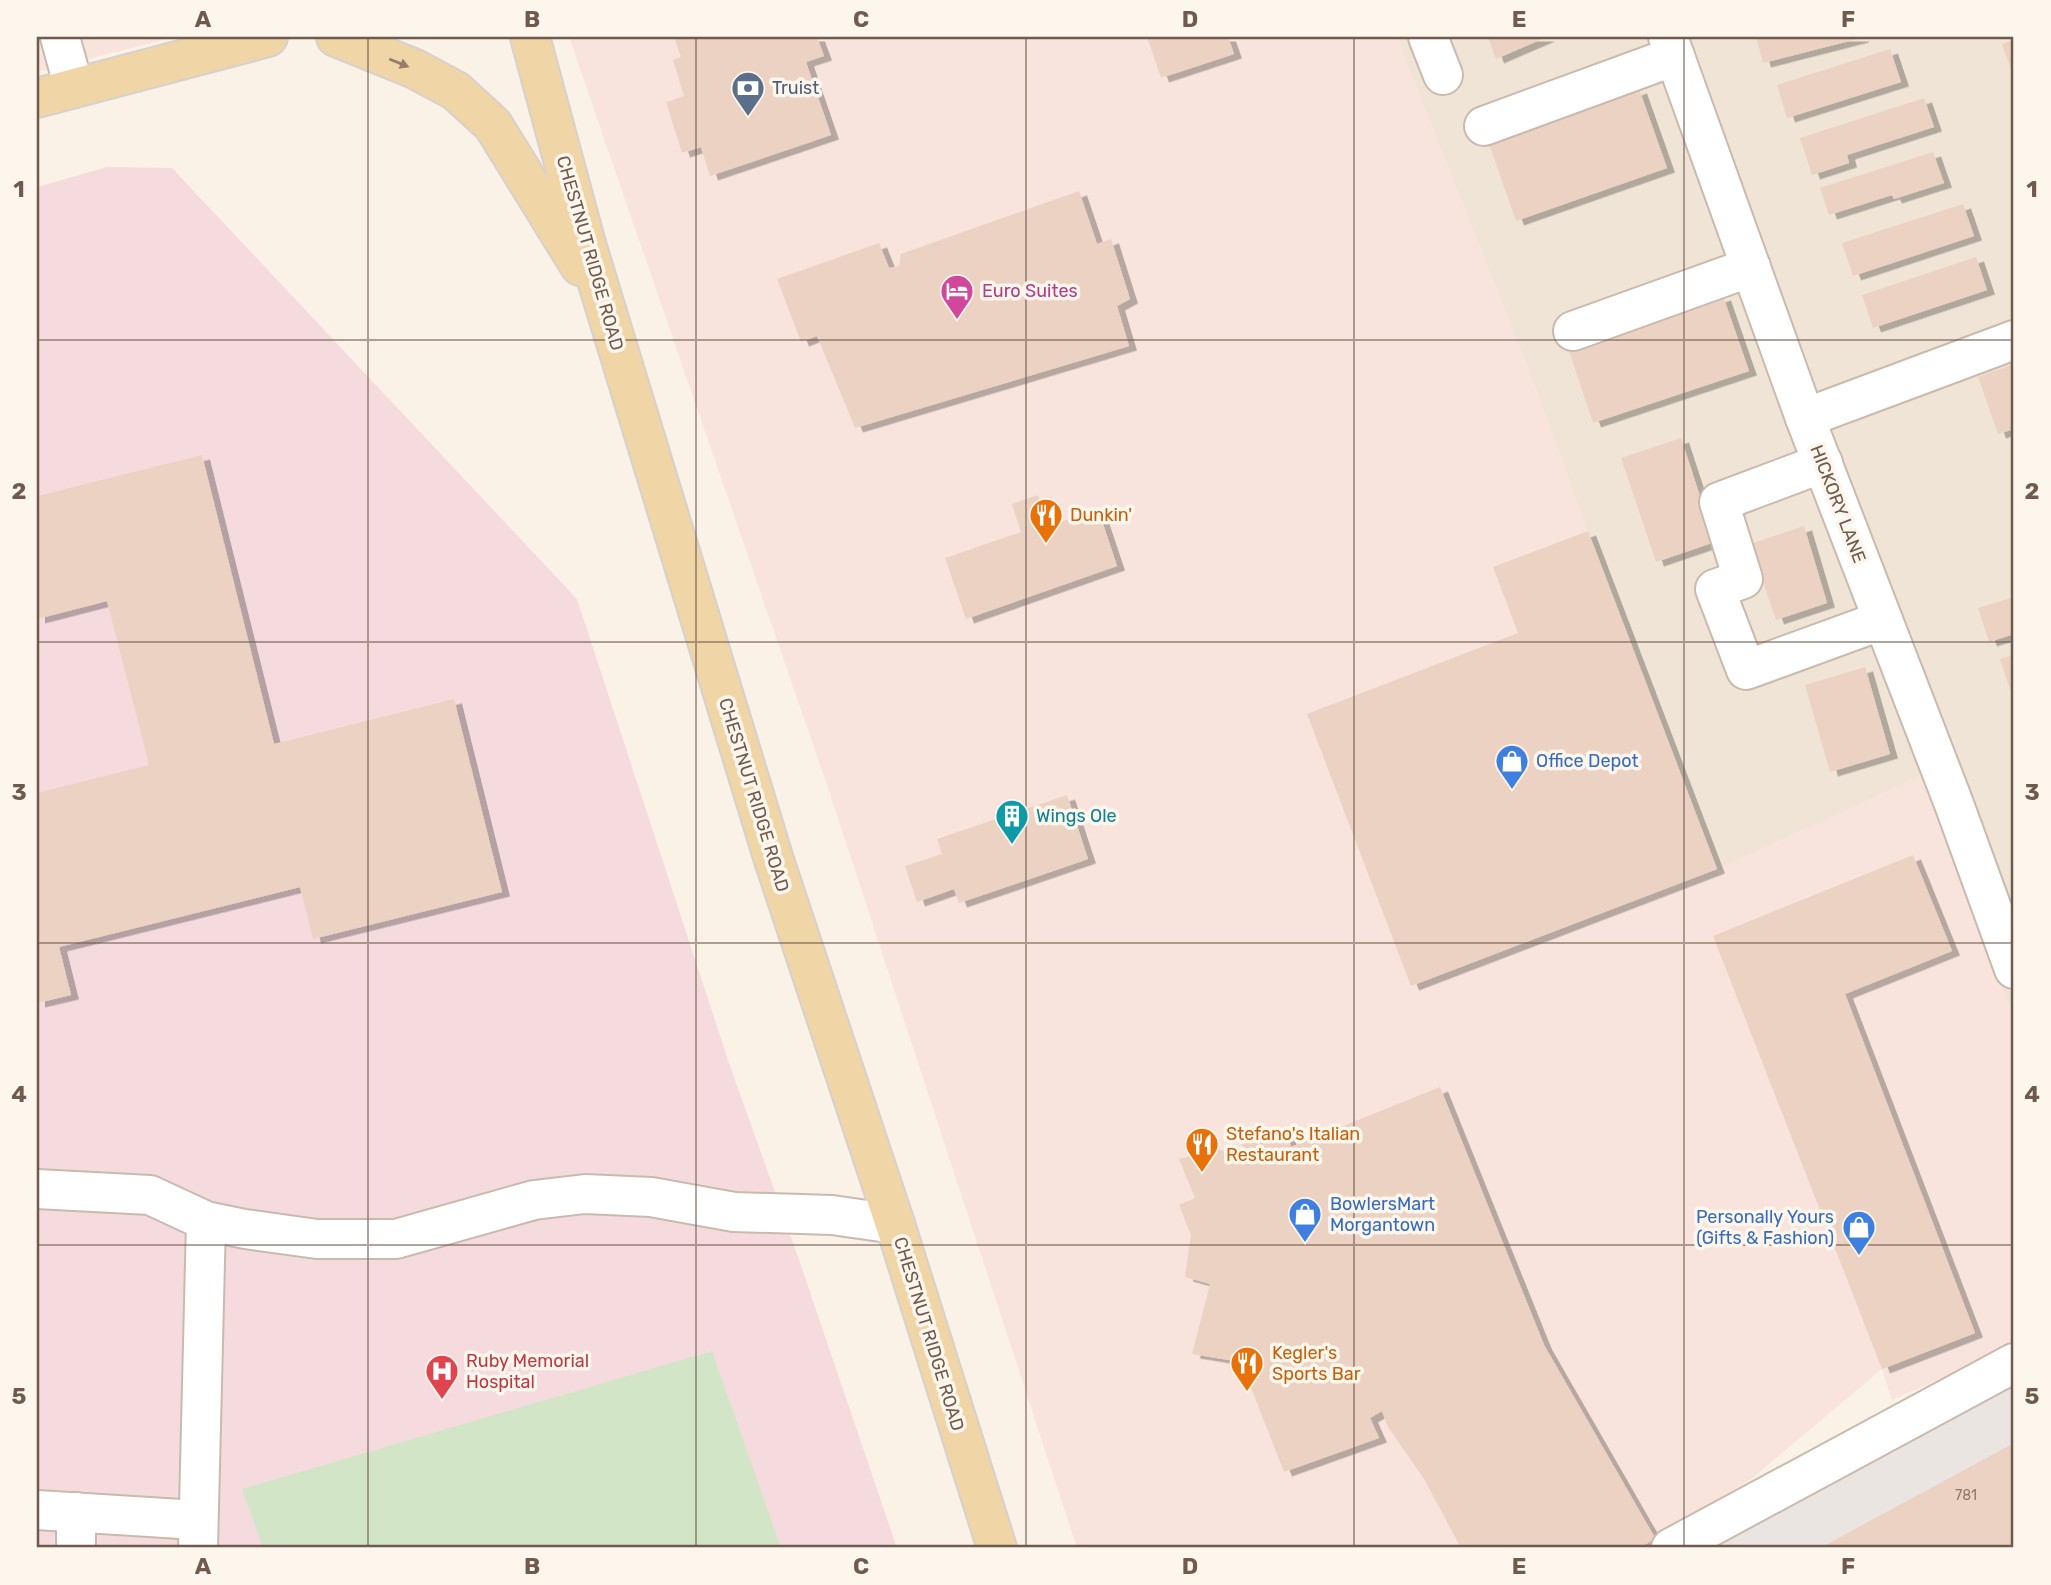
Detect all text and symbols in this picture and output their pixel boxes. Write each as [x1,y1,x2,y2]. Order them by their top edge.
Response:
text: A [195,5,212,33]
text: B [524,5,540,33]
text: C [853,5,869,33]
text: D [1182,5,1198,33]
text: E [1512,5,1526,33]
text: F [1841,5,1855,33]
one-way arrow [389,57,410,68]
bank icon: Truist [729,69,767,118]
place label: Truist [772,77,819,99]
street label: CHESTNUT RIDGE ROAD [552,153,628,353]
text: 1 [13,175,25,203]
text: 1 [2026,175,2038,203]
hotel icon: Euro Suites [938,272,976,321]
place label: Euro Suites [982,280,1078,302]
street label: HICKORY LANE [1805,442,1871,566]
text: 2 [12,477,26,505]
text: 2 [2025,477,2039,505]
restaurant icon: Dunkin' [1027,496,1065,545]
place label: Dunkin' [1070,504,1132,526]
street label: CHESTNUT RIDGE ROAD [714,695,794,895]
shop icon: Office Depot [1493,742,1531,791]
place label: Office Depot [1536,750,1639,772]
text: 3 [11,778,27,806]
text: 3 [2024,778,2040,806]
building icon: Wings Ole [993,797,1031,846]
place label: Wings Ole [1036,805,1117,827]
text: 4 [11,1080,27,1108]
text: 4 [2024,1080,2040,1108]
place label: Stefano's Italian Restaurant [1226,1123,1360,1166]
restaurant icon: Stefano's Italian Restaurant [1183,1125,1221,1174]
place label: BowlersMart Morgantown [1330,1193,1435,1236]
shop icon: BowlersMart Morgantown [1286,1195,1324,1244]
place label: Personally Yours (Gifts & Fashion) [1696,1206,1834,1249]
shop icon: Personally Yours (Gifts & Fashion) [1840,1208,1878,1257]
street label: CHESTNUT RIDGE ROAD [889,1234,969,1434]
place label: Kegler's Sports Bar [1272,1342,1361,1385]
restaurant icon: Kegler's Sports Bar [1228,1344,1266,1393]
place label: Ruby Memorial Hospital [466,1350,589,1393]
hospital icon: Ruby Memorial Hospital [423,1352,461,1401]
text: 5 [12,1382,27,1410]
text: 5 [2025,1382,2040,1410]
house number: 781 [1955,1487,1977,1504]
text: A [195,1552,212,1580]
text: B [524,1552,540,1580]
text: C [853,1552,869,1580]
text: D [1182,1552,1198,1580]
text: E [1512,1552,1526,1580]
text: F [1841,1552,1855,1580]

